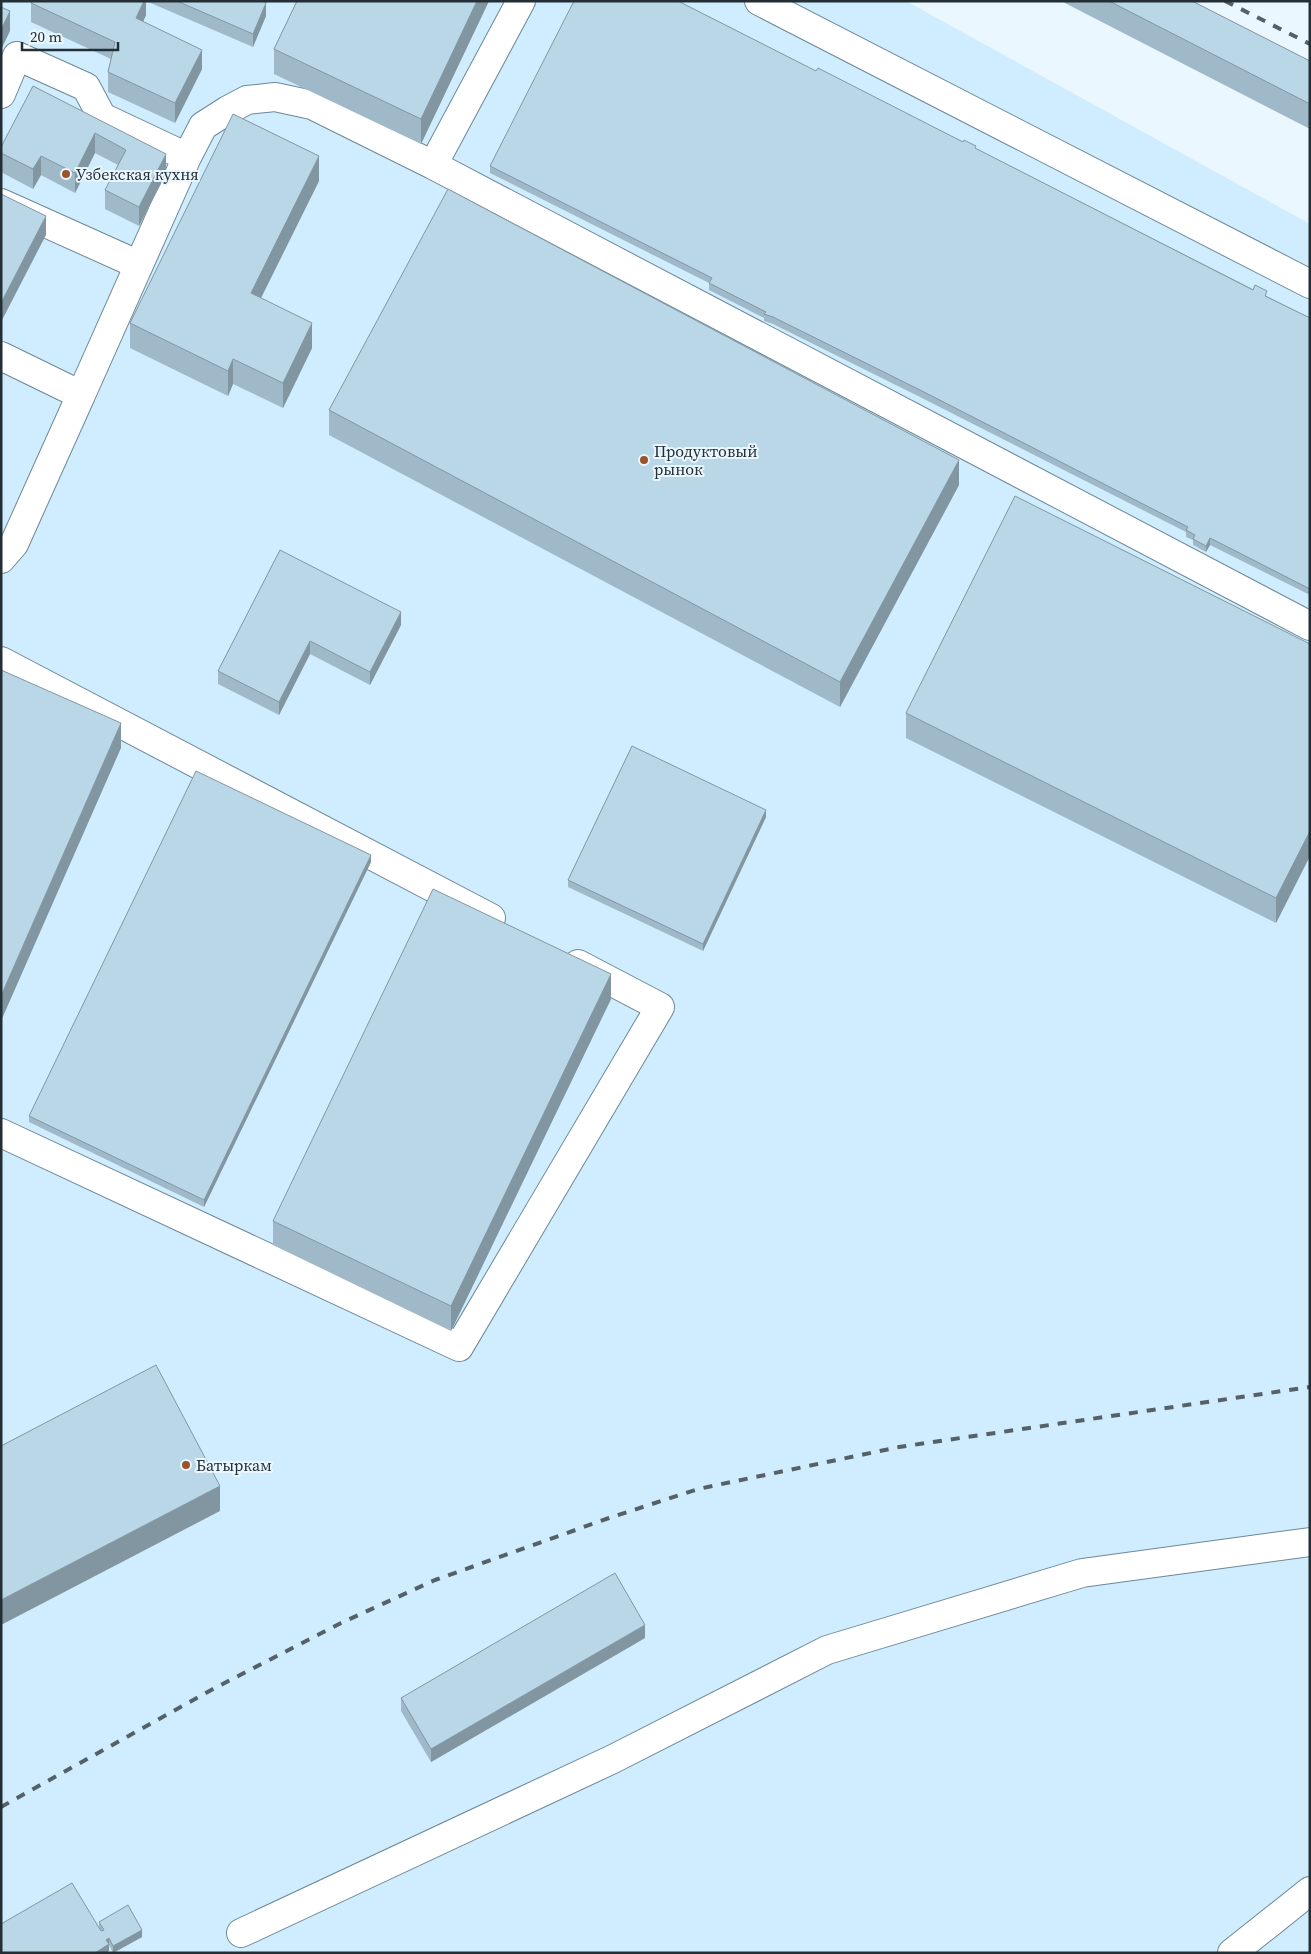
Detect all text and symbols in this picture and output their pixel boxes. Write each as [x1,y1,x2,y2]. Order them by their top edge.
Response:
scale bar [22,20,119,52]
text: 20 m [30,26,62,47]
place label: Узбекская кухня [76,163,199,185]
marker: Узбекская кухня [60,168,72,180]
place label: Продуктовый рынок [654,440,758,480]
marker: Продуктовый рынок [638,454,650,466]
place label: Батыркам [196,1454,272,1476]
marker: Батыркам [180,1459,192,1471]

